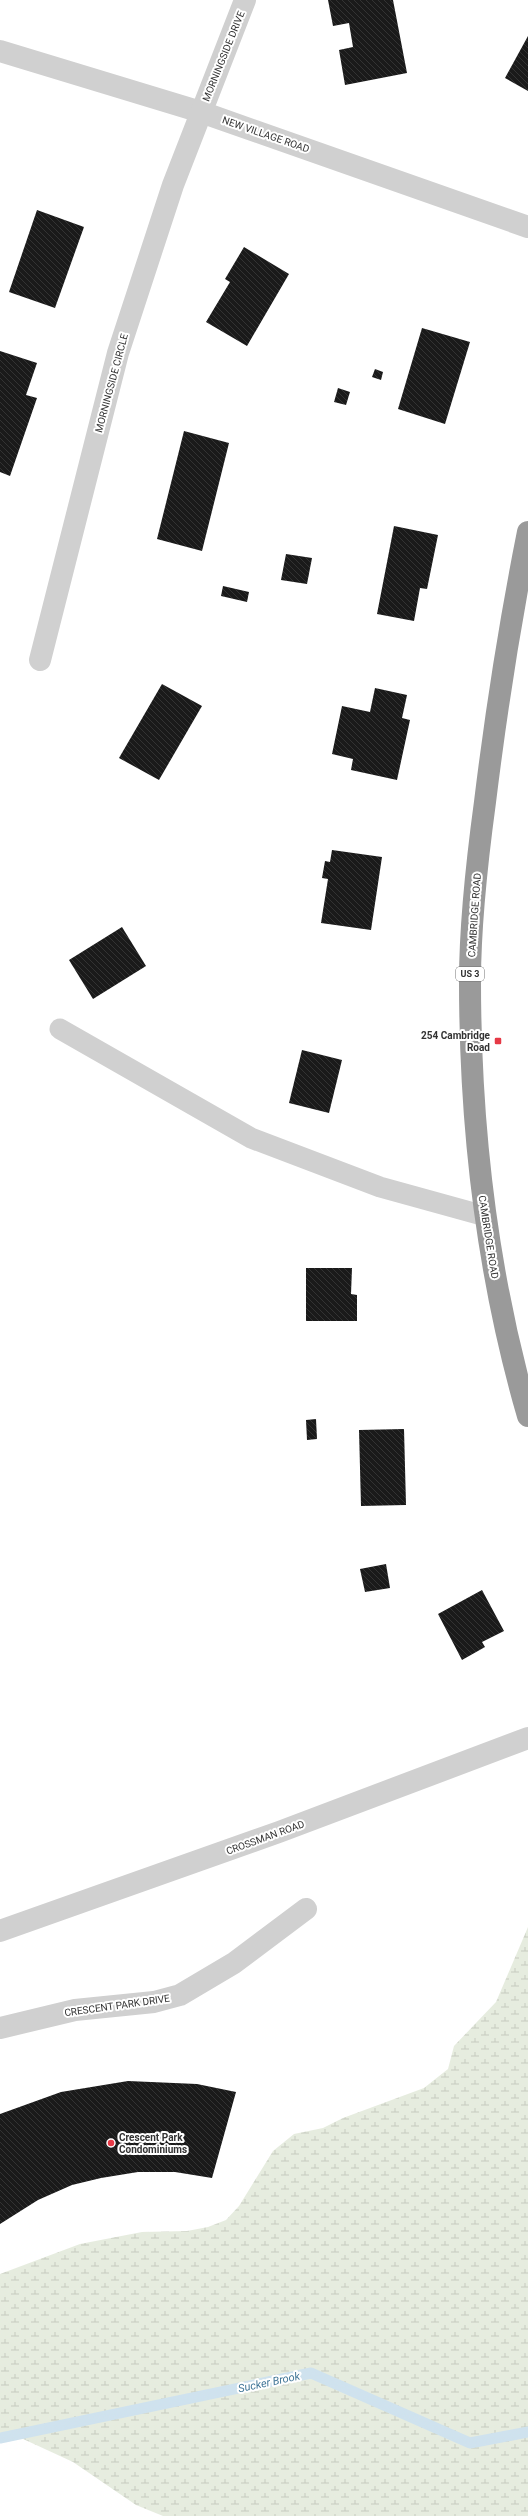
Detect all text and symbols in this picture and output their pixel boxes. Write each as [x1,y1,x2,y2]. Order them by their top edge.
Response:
street label: MORNINGSIDE DRIVE [200,9,247,103]
street label: NEW VILLAGE ROAD [221,114,311,155]
street label: MORNINGSIDE CIRCLE [93,332,130,434]
street label: CAMBRIDGE ROAD [466,873,483,958]
road number: US 3 [456,967,484,981]
place label: 254 Cambridge Road [421,1030,491,1053]
marker: 254 Cambridge Road [493,1036,503,1046]
street label: CAMBRIDGE ROAD [476,1195,501,1280]
street label: CROSSMAN ROAD [225,1818,306,1857]
street label: CRESCENT PARK DRIVE [64,1993,171,2018]
place label: Crescent Park Condominiums [119,2132,187,2155]
marker: Crescent Park Condominiums [106,2138,116,2148]
water label: Sucker Brook [237,2369,302,2395]

